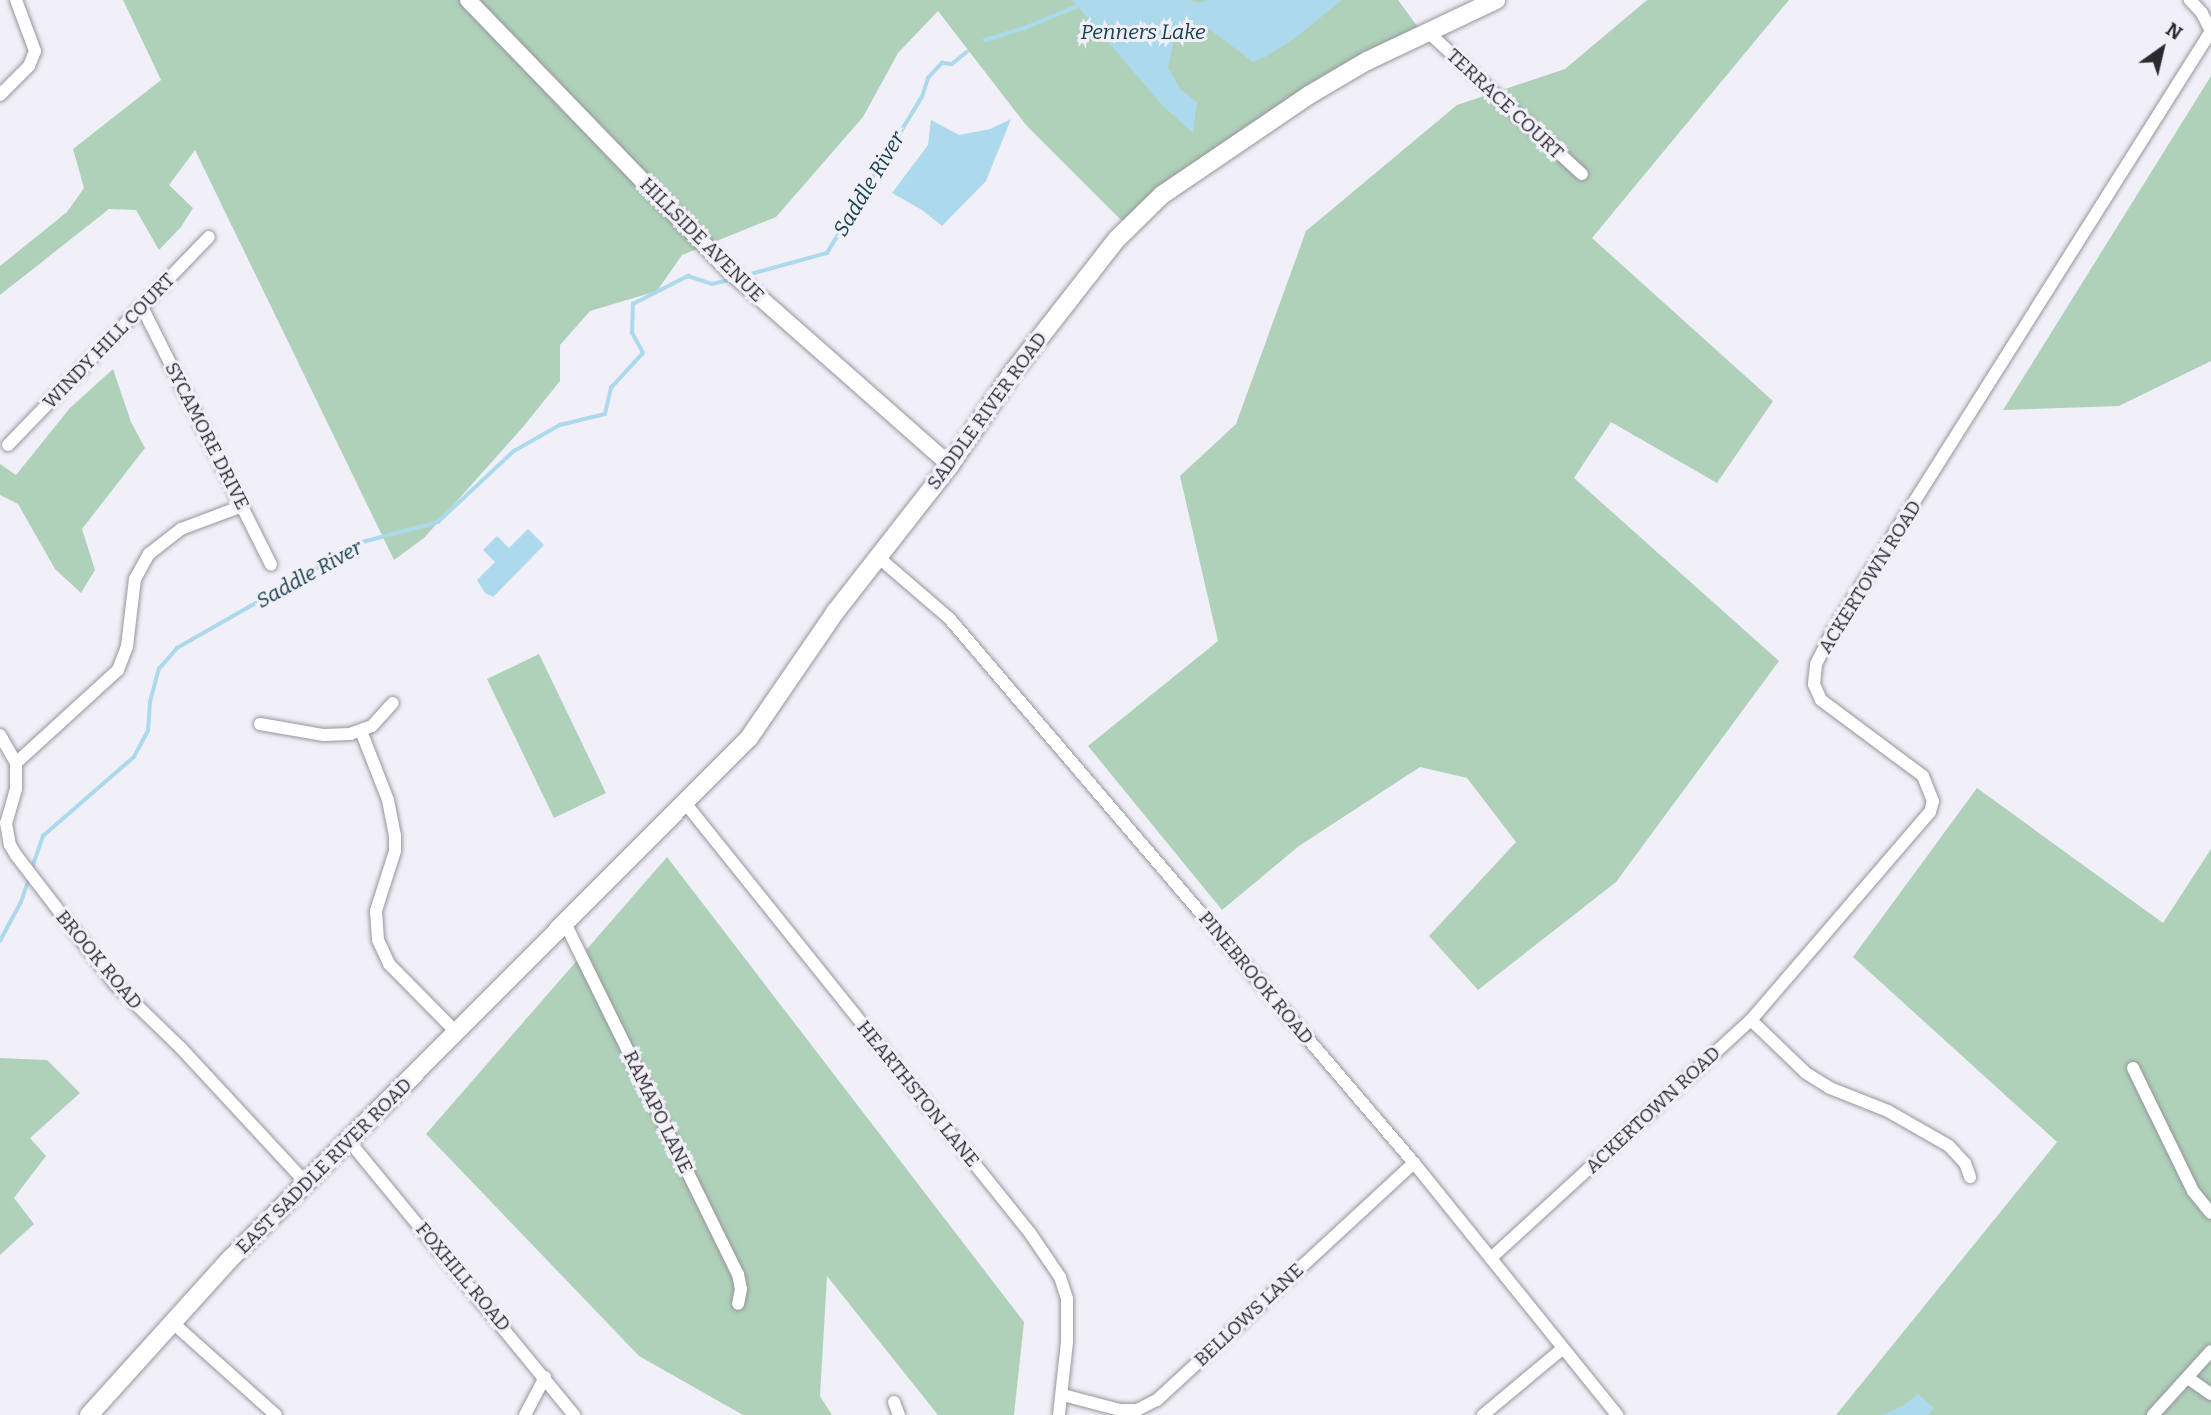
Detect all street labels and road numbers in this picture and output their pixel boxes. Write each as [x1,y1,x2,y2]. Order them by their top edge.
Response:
street label: TERRACE COURT [1442,44,1568,164]
street label: HILLSIDE AVENUE [635,173,769,307]
street label: WINDY HILL COURT [38,269,180,413]
street label: SADDLE RIVER ROAD [922,328,1052,494]
street label: SYCAMORE DRIVE [160,359,254,513]
street label: ACKERTOWN ROAD [1814,496,1926,658]
street label: BROOK ROAD [51,906,147,1014]
street label: PINEBROOK ROAD [1194,907,1318,1049]
street label: HEARTHSTON LANE [852,1016,984,1172]
street label: ACKERTOWN ROAD [1581,1042,1725,1178]
street label: RAMAPO LANE [618,1047,698,1177]
street label: EAST SADDLE RIVER ROAD [231,1073,417,1259]
street label: FOXHILL ROAD [411,1218,515,1336]
street label: BELLOWS LANE [1190,1259,1308,1371]

